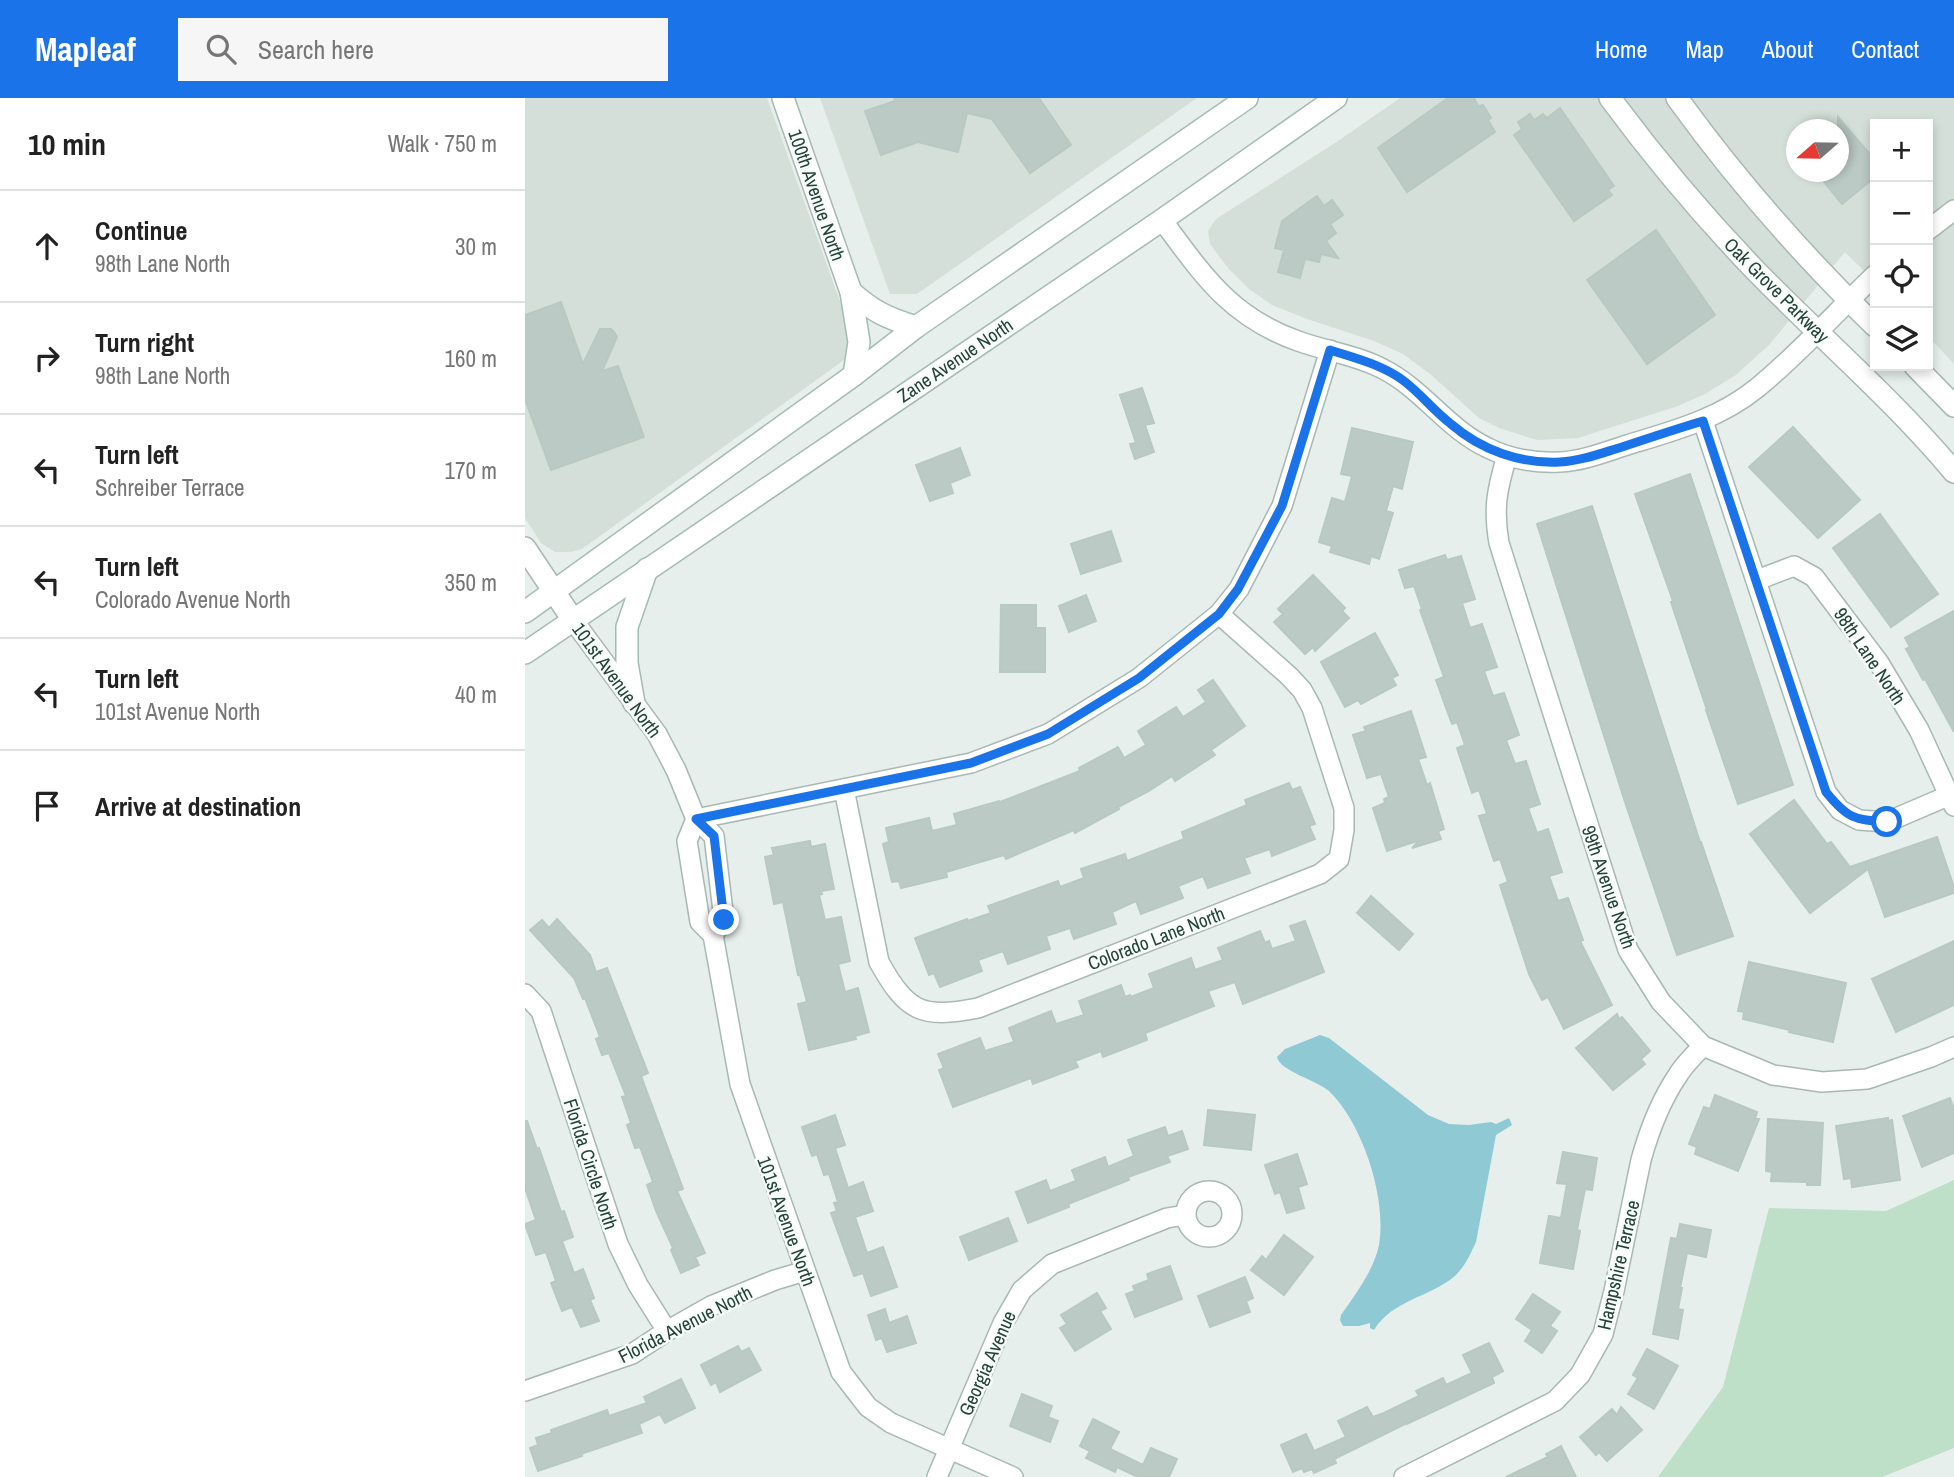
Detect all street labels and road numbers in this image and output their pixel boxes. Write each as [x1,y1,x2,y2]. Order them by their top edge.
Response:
street label: 100th Avenue North [782,126,852,264]
street label: Oak Grove Parkway [1719,232,1836,349]
street label: Zane Avenue North [892,312,1018,408]
street label: 98th Lane North [1828,602,1912,710]
street label: 101st Avenue North [566,617,668,743]
street label: 99th Avenue North [1576,822,1642,952]
street label: Colorado Lane North [1084,900,1228,976]
street label: Florida Circle North [558,1095,624,1233]
street label: 101st Avenue North [751,1152,823,1290]
street label: Hampshire Terrace [1590,1198,1646,1332]
street label: Florida Avenue North [614,1279,756,1369]
street label: Georgia Avenue [952,1306,1022,1420]

